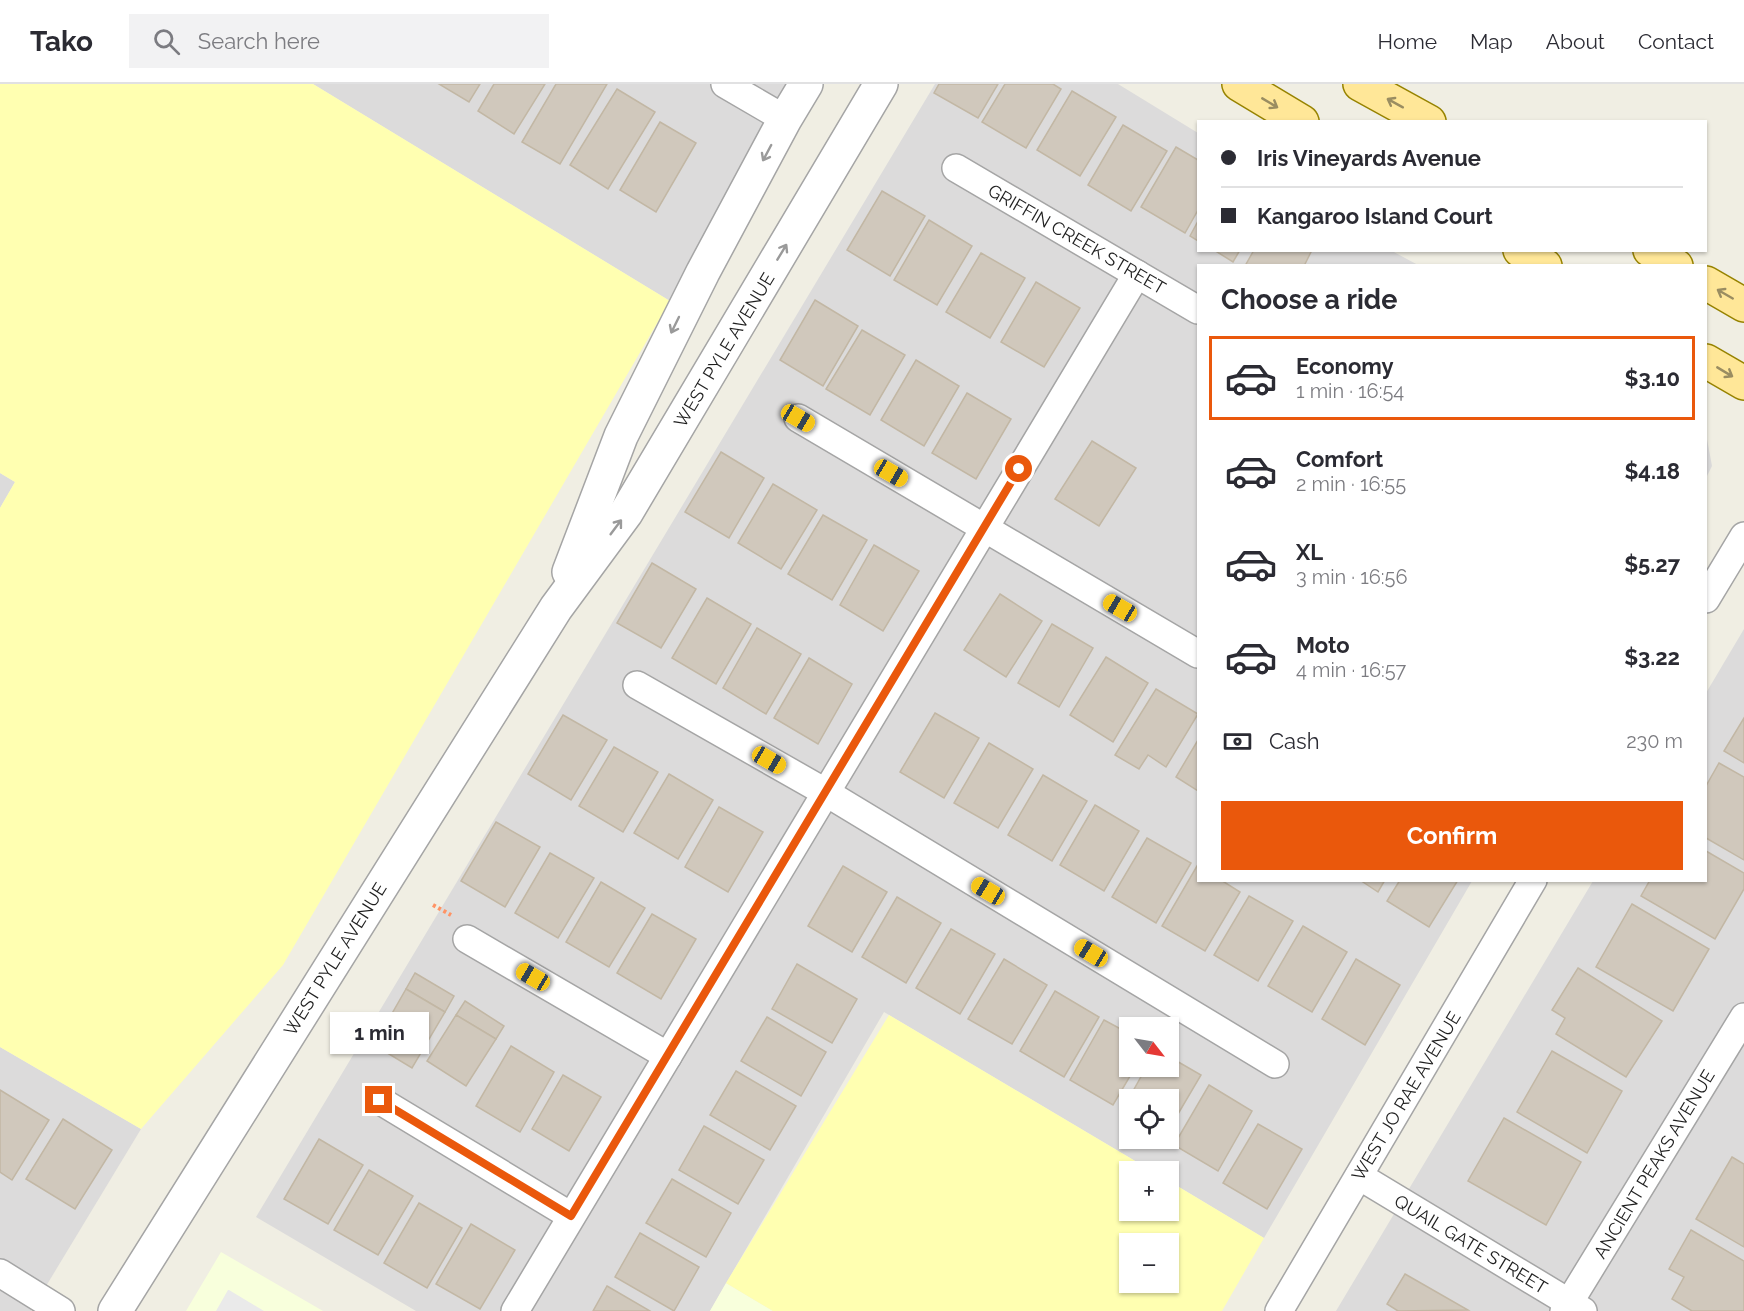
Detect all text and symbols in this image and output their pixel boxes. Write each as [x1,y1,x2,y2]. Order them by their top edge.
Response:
search box [129,14,549,68]
text: Tako [30,25,93,58]
icon: search [150,25,183,58]
text: Search here [198,28,320,54]
text: Home [1378,29,1437,54]
text: Map [1470,29,1513,54]
text: About [1546,29,1605,54]
text: Contact [1638,29,1714,54]
one-way arrow [1261,97,1278,109]
one-way arrow [1386,97,1404,108]
one-way arrow [761,144,773,161]
text: Iris Vineyards Avenue [1257,145,1481,171]
street label: GRIFFIN CREEK STREET [984,179,1170,299]
text: Kangaroo Island Court [1257,203,1493,229]
one-way arrow [776,244,788,261]
street label: WEST PYLE AVENUE [670,269,778,431]
text: Choose a ride [1221,284,1397,315]
one-way arrow [1717,288,1734,300]
one-way arrow [669,316,681,334]
icon: car [1224,351,1278,405]
text: Economy [1296,353,1394,379]
text: $3.10 [1625,365,1680,391]
one-way arrow [1716,366,1733,378]
text: 1 min · 16:54 [1296,379,1404,403]
car [778,401,818,435]
icon: car [1224,444,1278,498]
text: Comfort [1296,446,1383,472]
route start [1005,455,1032,482]
car [871,456,911,490]
text: $4.18 [1624,458,1680,484]
text: 2 min · 16:55 [1296,472,1406,496]
one-way arrow [610,520,622,536]
icon: car [1224,537,1278,591]
text: XL [1296,539,1323,565]
text: $5.27 [1624,551,1680,577]
text: 3 min · 16:56 [1296,565,1408,589]
car [1100,591,1140,625]
icon: car [1224,630,1278,684]
text: Moto [1296,632,1350,658]
text: $3.22 [1624,644,1680,670]
text: 4 min · 16:57 [1296,658,1406,682]
icon: cash [1221,725,1254,758]
text: Cash [1269,728,1320,754]
text: 230 m [1626,729,1683,753]
car [749,743,789,777]
button: Confirm [1221,801,1683,870]
car [968,874,1008,908]
street label: WEST PYLE AVENUE [279,879,391,1039]
car [1071,936,1111,970]
car [513,960,553,994]
street label: WEST JO RAE AVENUE [1347,1008,1465,1184]
callout: 1 min [330,1013,428,1055]
north arrow [1119,1017,1179,1077]
map controls [1119,1017,1179,1293]
text: 1 min [354,1021,405,1045]
street label: ANCIENT PEAKS AVENUE [1589,1066,1719,1262]
route end [365,1086,392,1113]
button: locate [1119,1089,1179,1149]
button: + [1119,1161,1179,1221]
street label: QUAIL GATE STREET [1391,1190,1551,1298]
button: − [1119,1233,1179,1293]

